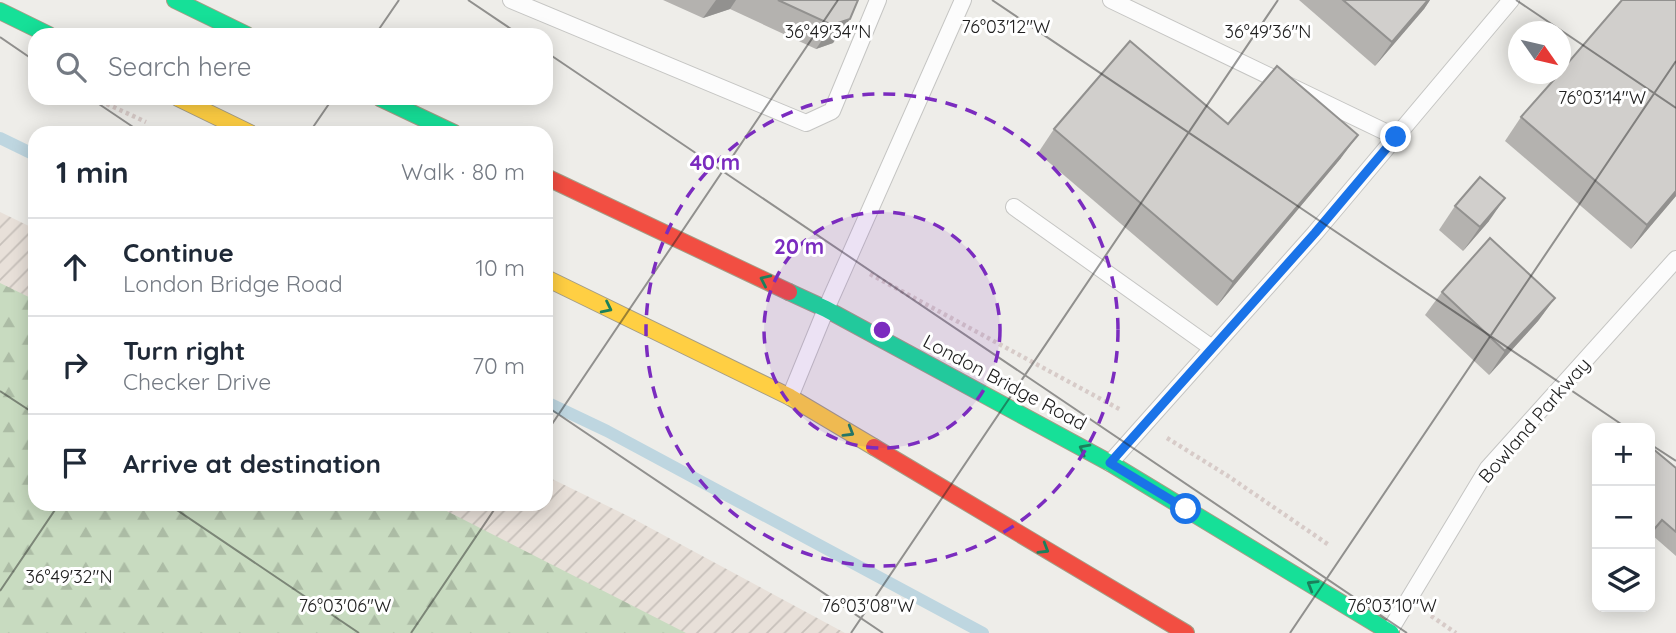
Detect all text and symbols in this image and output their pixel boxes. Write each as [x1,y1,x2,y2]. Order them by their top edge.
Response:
text: 76°03'12"W [962,15,1050,38]
text: 36°49'34"N [785,20,871,43]
text: 36°49'36"N [1225,20,1311,43]
north arrow [1508,21,1571,84]
search box [28,28,553,105]
icon: search [52,48,90,86]
text: Search here [108,50,252,83]
text: 76°03'14"W [1558,86,1646,109]
route end [1380,121,1411,152]
text: 40 m [690,149,740,175]
text: 1 min [56,153,129,191]
text: Walk · 80 m [401,157,525,186]
text: 20 m [774,233,824,259]
text: Continue [123,236,234,269]
icon: ahead [56,248,94,286]
text: 10 m [476,253,525,282]
text: London Bridge Road [123,269,343,298]
one-way arrow [760,275,772,289]
one-way arrow [600,299,612,313]
centre of rings [870,318,894,342]
street label: London Bridge Road [919,329,1091,435]
text: Turn right [123,334,245,367]
icon: right [56,346,94,384]
text: 70 m [472,351,525,380]
street label: Bowland Parkway [1473,352,1595,488]
text: Checker Drive [123,367,271,396]
map controls [1592,423,1655,612]
button: + [1592,423,1655,486]
one-way arrow [841,424,854,437]
icon: arrive [56,444,94,482]
one-way arrow [1079,444,1092,458]
text: Arrive at destination [123,447,381,480]
button: − [1592,486,1655,549]
route start [1170,493,1201,524]
one-way arrow [1037,540,1050,553]
button: layers [1592,549,1655,612]
text: 36°49'32"N [25,565,113,588]
one-way arrow [1306,580,1319,593]
text: 76°03'06"W [299,594,391,617]
text: 76°03'08"W [822,594,914,617]
text: 76°03'10"W [1347,594,1437,617]

